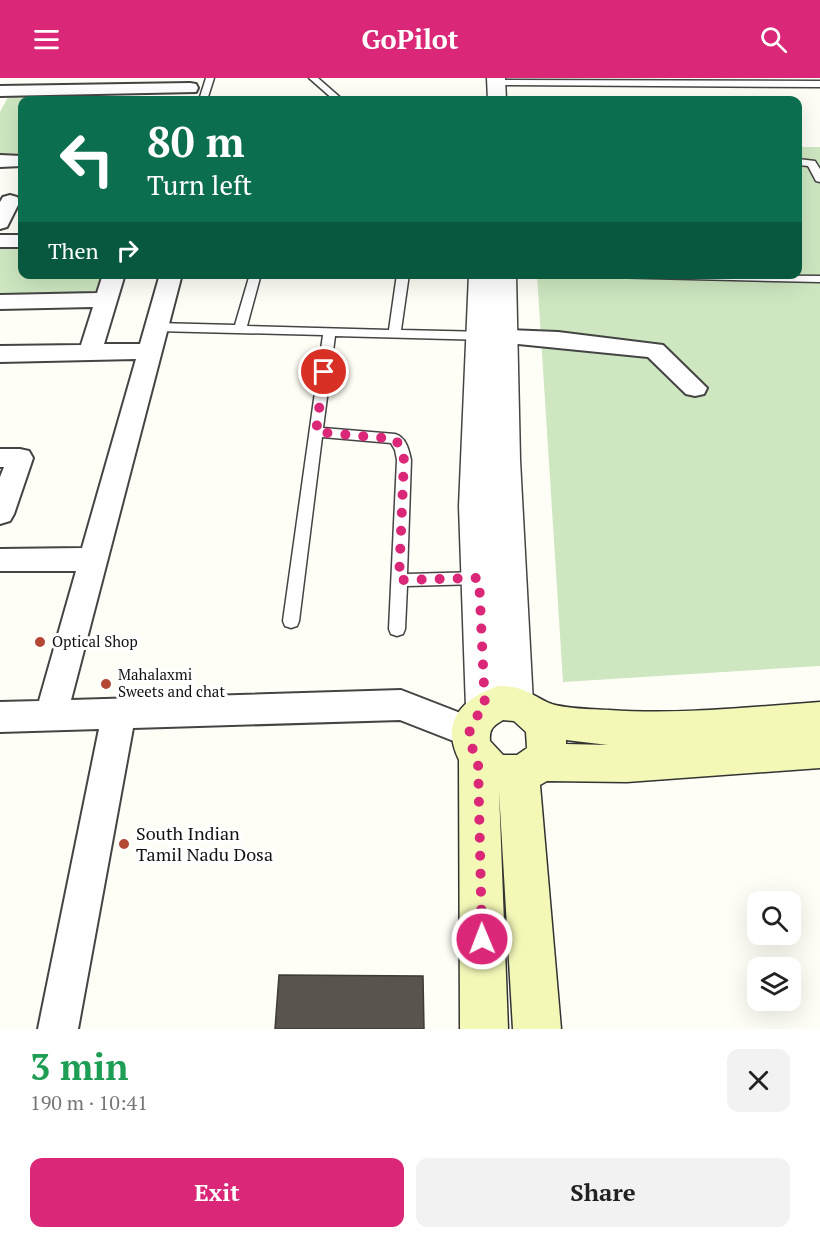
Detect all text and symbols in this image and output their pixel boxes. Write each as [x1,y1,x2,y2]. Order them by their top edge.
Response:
text: GoPilot [361,21,459,57]
icon: menu [30,23,63,56]
icon: search [757,23,790,56]
text: 80 m [147,113,245,169]
icon: left [48,120,126,198]
text: Turn left [147,167,252,203]
icon: right [111,234,144,267]
text: Then [48,236,99,265]
pin [298,346,349,397]
icon: arrive [307,355,340,388]
place label: Optical Shop [52,631,138,651]
marker: Optical Shop [33,635,47,649]
place label: Mahalaxmi Sweets and chat [118,664,225,701]
marker: Mahalaxmi Sweets and chat [99,677,113,691]
place label: South Indian Tamil Nadu Dosa [136,821,273,866]
marker: South Indian Tamil Nadu Dosa [117,837,131,851]
map controls [747,891,801,1011]
button: search [747,891,801,945]
position arrow [450,907,514,971]
button: layers [747,957,801,1011]
text: 3 min [30,1043,128,1090]
button: close [727,1049,790,1112]
text: 190 m · 10:41 [30,1089,148,1116]
button: Exit [30,1158,404,1227]
button: Share [416,1158,790,1227]

